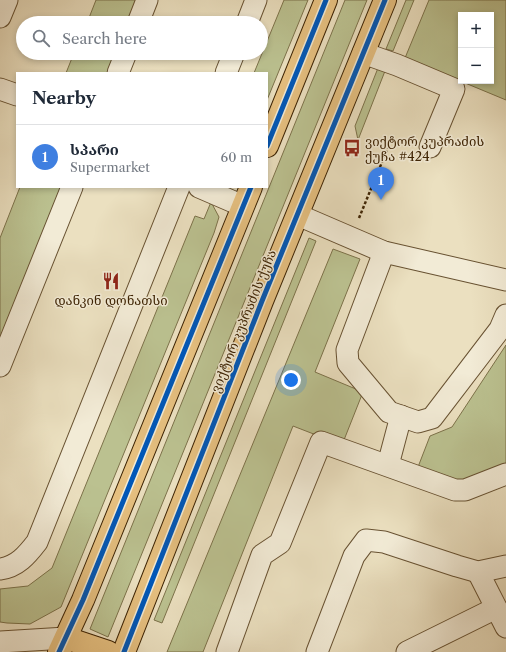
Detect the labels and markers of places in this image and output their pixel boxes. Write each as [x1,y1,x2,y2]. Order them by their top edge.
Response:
place label: ვიქტორ კუპრაძის ქუჩა #424 [365,133,484,164]
bus stop icon: ვიქტორ კუპრაძის ქუჩა #424 [342,138,362,158]
pin: 1 [368,167,394,200]
restaurant icon: დანკინ დონათსი [101,271,121,291]
place label: დანკინ დონათსი [54,292,168,308]

